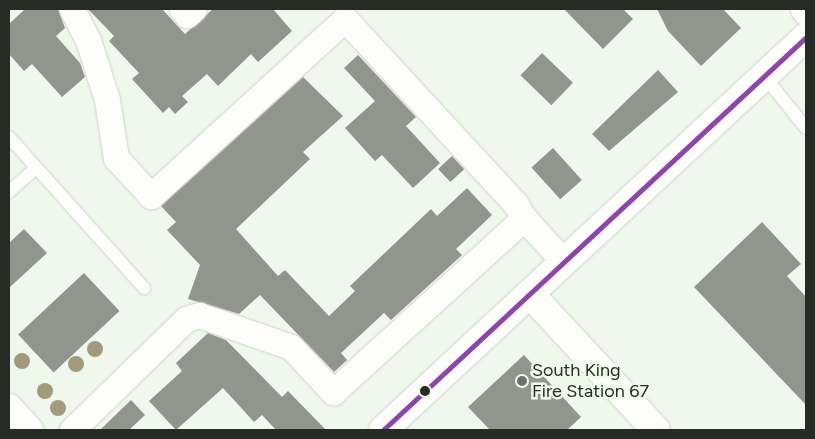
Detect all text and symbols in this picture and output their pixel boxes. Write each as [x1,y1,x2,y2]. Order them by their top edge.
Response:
place label: South King Fire Station 67 [532,360,649,402]
marker: South King Fire Station 67 [516,375,528,387]
unlabelled marker [420,386,430,396]

